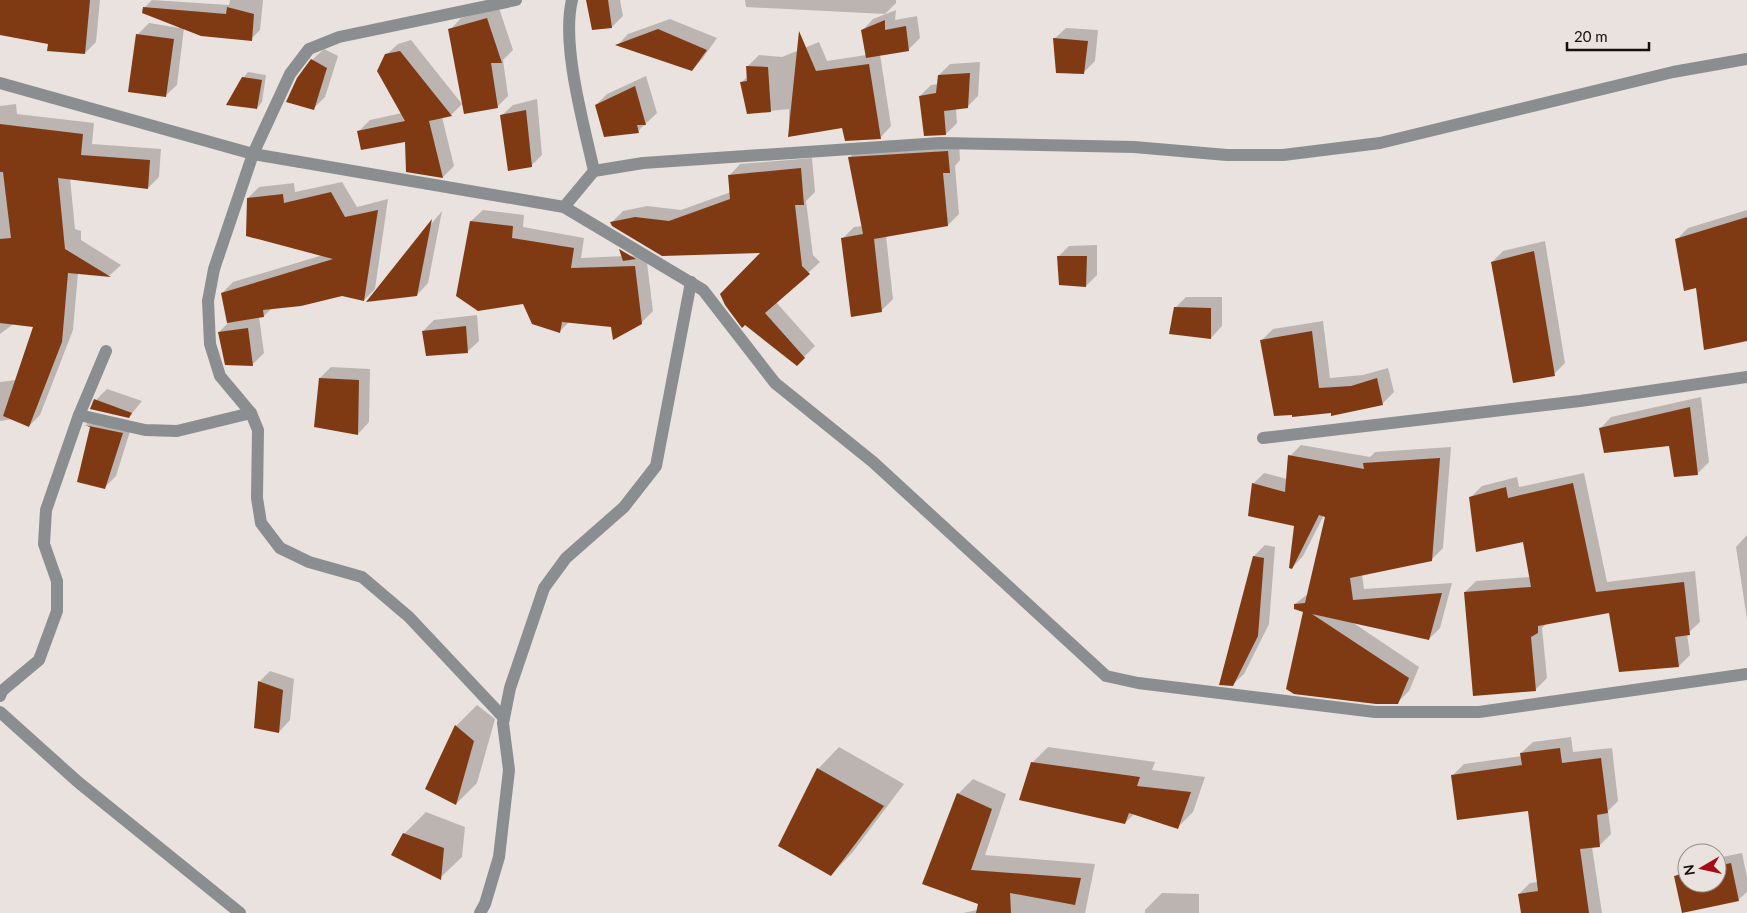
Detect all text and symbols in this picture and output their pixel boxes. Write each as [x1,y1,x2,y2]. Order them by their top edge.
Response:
scale bar [1567,20,1650,52]
text: 20 m [1574,27,1608,45]
north arrow [1677,843,1727,893]
text: N [1679,863,1698,877]

